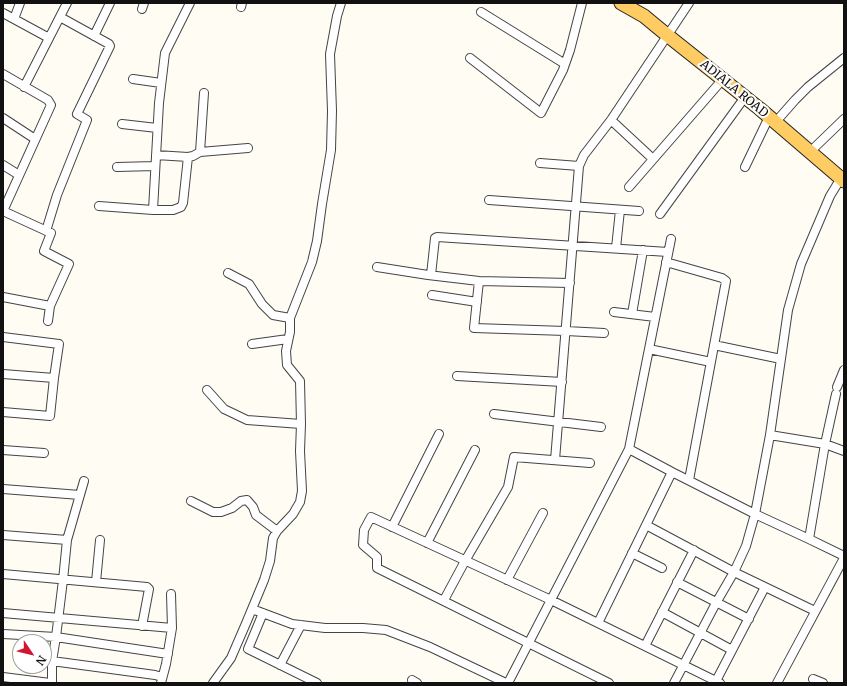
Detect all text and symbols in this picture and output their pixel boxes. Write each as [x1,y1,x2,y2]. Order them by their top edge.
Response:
street label: ADIALA ROAD [697,57,771,121]
north arrow [12,634,52,674]
text: N [33,653,49,668]

